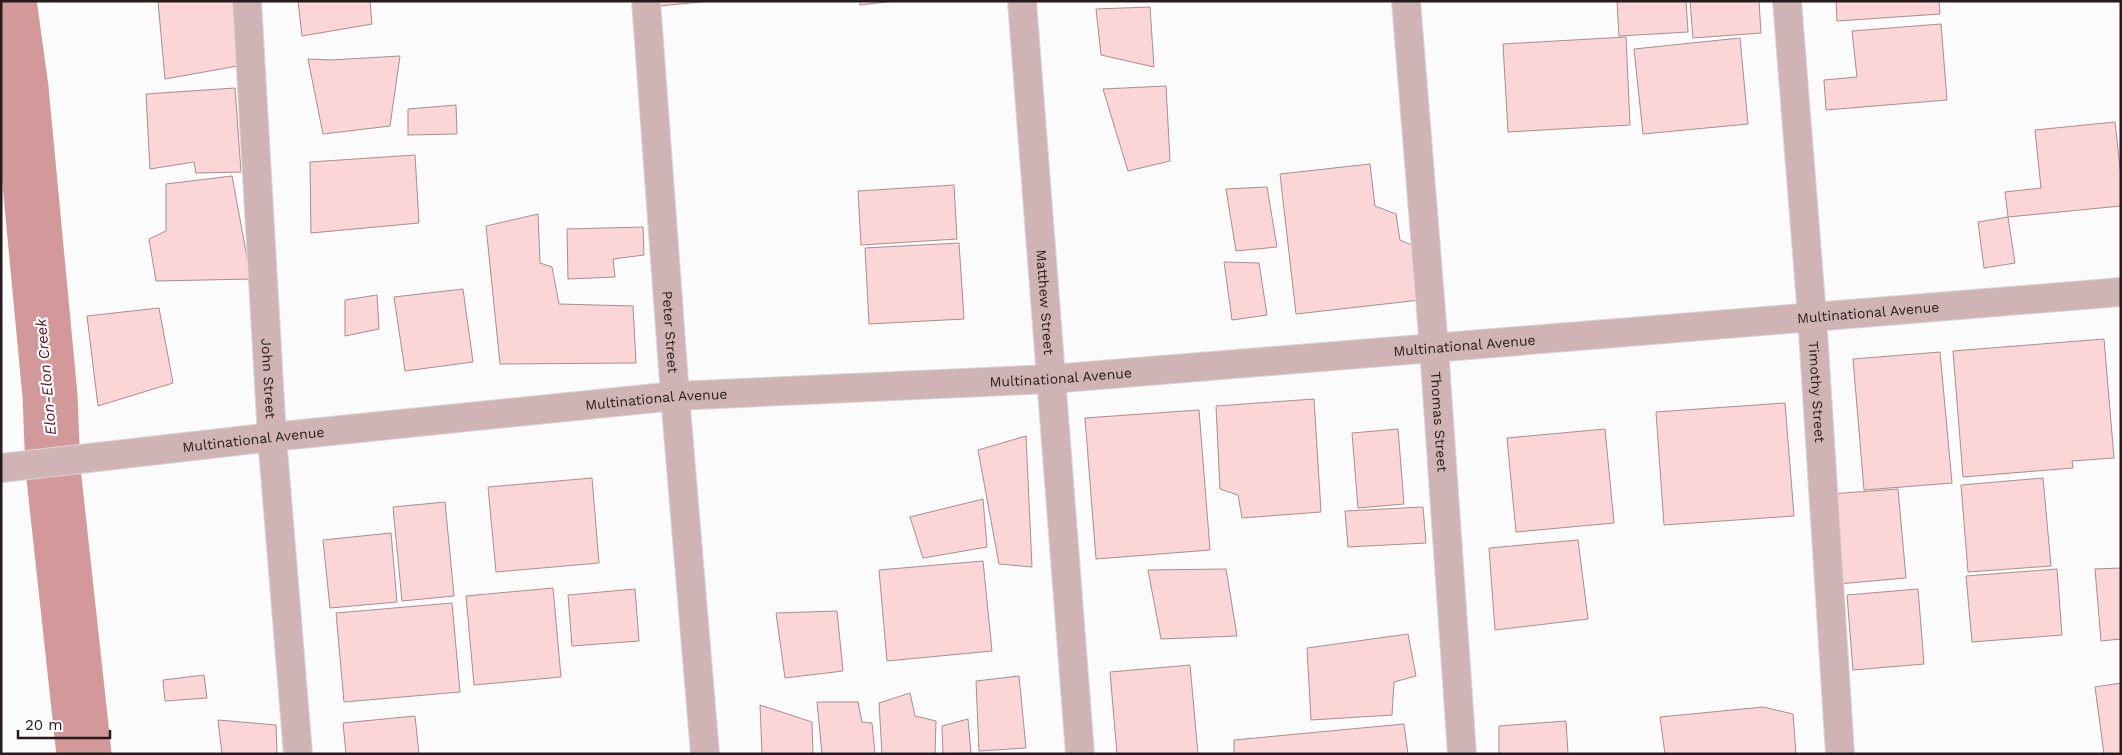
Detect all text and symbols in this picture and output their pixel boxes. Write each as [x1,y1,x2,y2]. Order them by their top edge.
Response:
street label: Matthew Street [1033,249,1057,355]
street label: Peter Street [659,290,681,374]
street label: Multinational Avenue [1796,299,1940,326]
water label: Elon-Elon Creek [32,317,60,436]
street label: Multinational Avenue [1393,332,1536,359]
street label: John Street [258,338,279,419]
street label: Timothy Street [1806,341,1828,443]
street label: Multinational Avenue [989,364,1132,390]
street label: Thomas Street [1428,371,1451,473]
street label: Multinational Avenue [584,386,728,413]
street label: Multinational Avenue [182,424,325,455]
scale bar [18,708,110,740]
text: 20 m [25,716,63,734]

